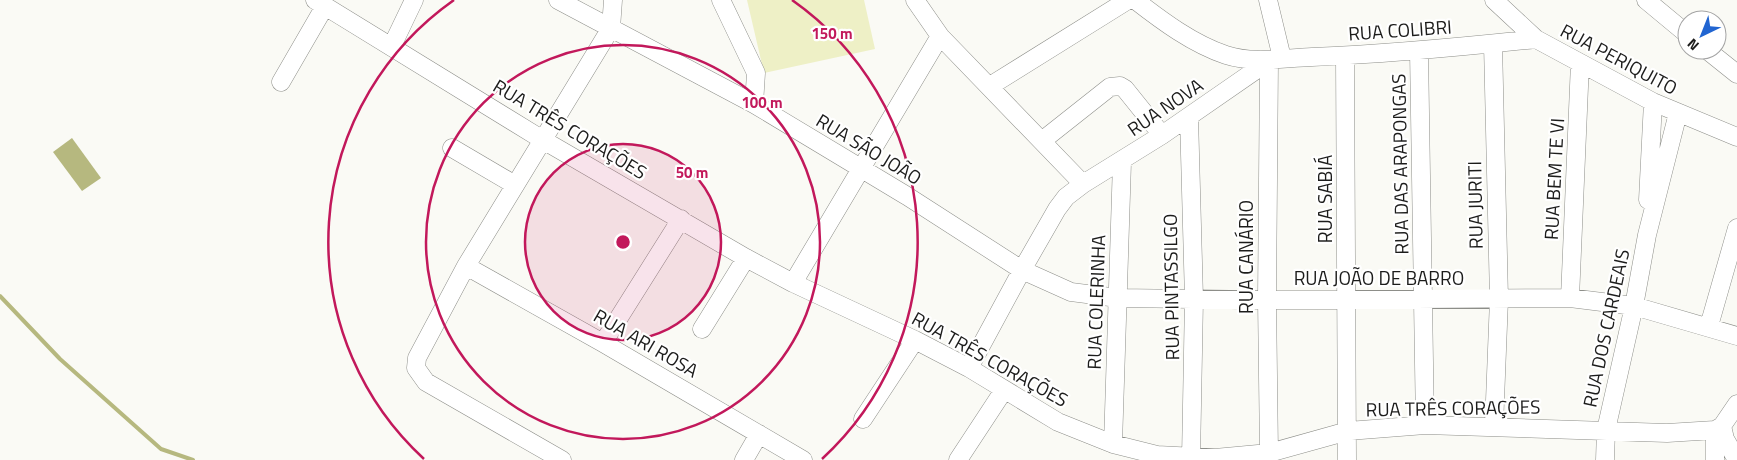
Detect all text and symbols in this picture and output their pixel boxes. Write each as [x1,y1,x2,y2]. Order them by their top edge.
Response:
north arrow [1677,10,1727,60]
street label: RUA COLIBRI [1347,11,1453,48]
street label: RUA PERIQUITO [1555,15,1683,102]
text: 150 m [811,22,853,45]
text: N [1682,34,1704,56]
street label: RUA NOVA [1121,70,1209,143]
street label: RUA TRÊS CORAÇÕES [488,71,653,186]
street label: RUA DAS ARAPONGAS [1383,73,1416,255]
text: 100 m [741,91,783,114]
street label: RUA SÃO JOÃO [811,106,928,192]
street label: RUA BEM TE VI [1536,117,1571,241]
street label: RUA SABIÁ [1310,155,1339,243]
text: 50 m [676,161,708,184]
street label: RUA JURITI [1459,161,1490,249]
street label: RUA CANÁRIO [1231,200,1260,314]
street label: RUA PINTASSILGO [1155,213,1186,361]
centre of rings [614,233,632,251]
street label: RUA COLERINHA [1079,234,1112,370]
street label: RUA DOS CARDEAIS [1575,246,1636,410]
street label: RUA JOÃO DE BARRO [1294,263,1464,292]
street label: RUA ARI ROSA [588,301,704,384]
street label: RUA TRÊS CORAÇÕES [907,304,1074,414]
street label: RUA TRÊS CORAÇÕES [1365,391,1541,424]

